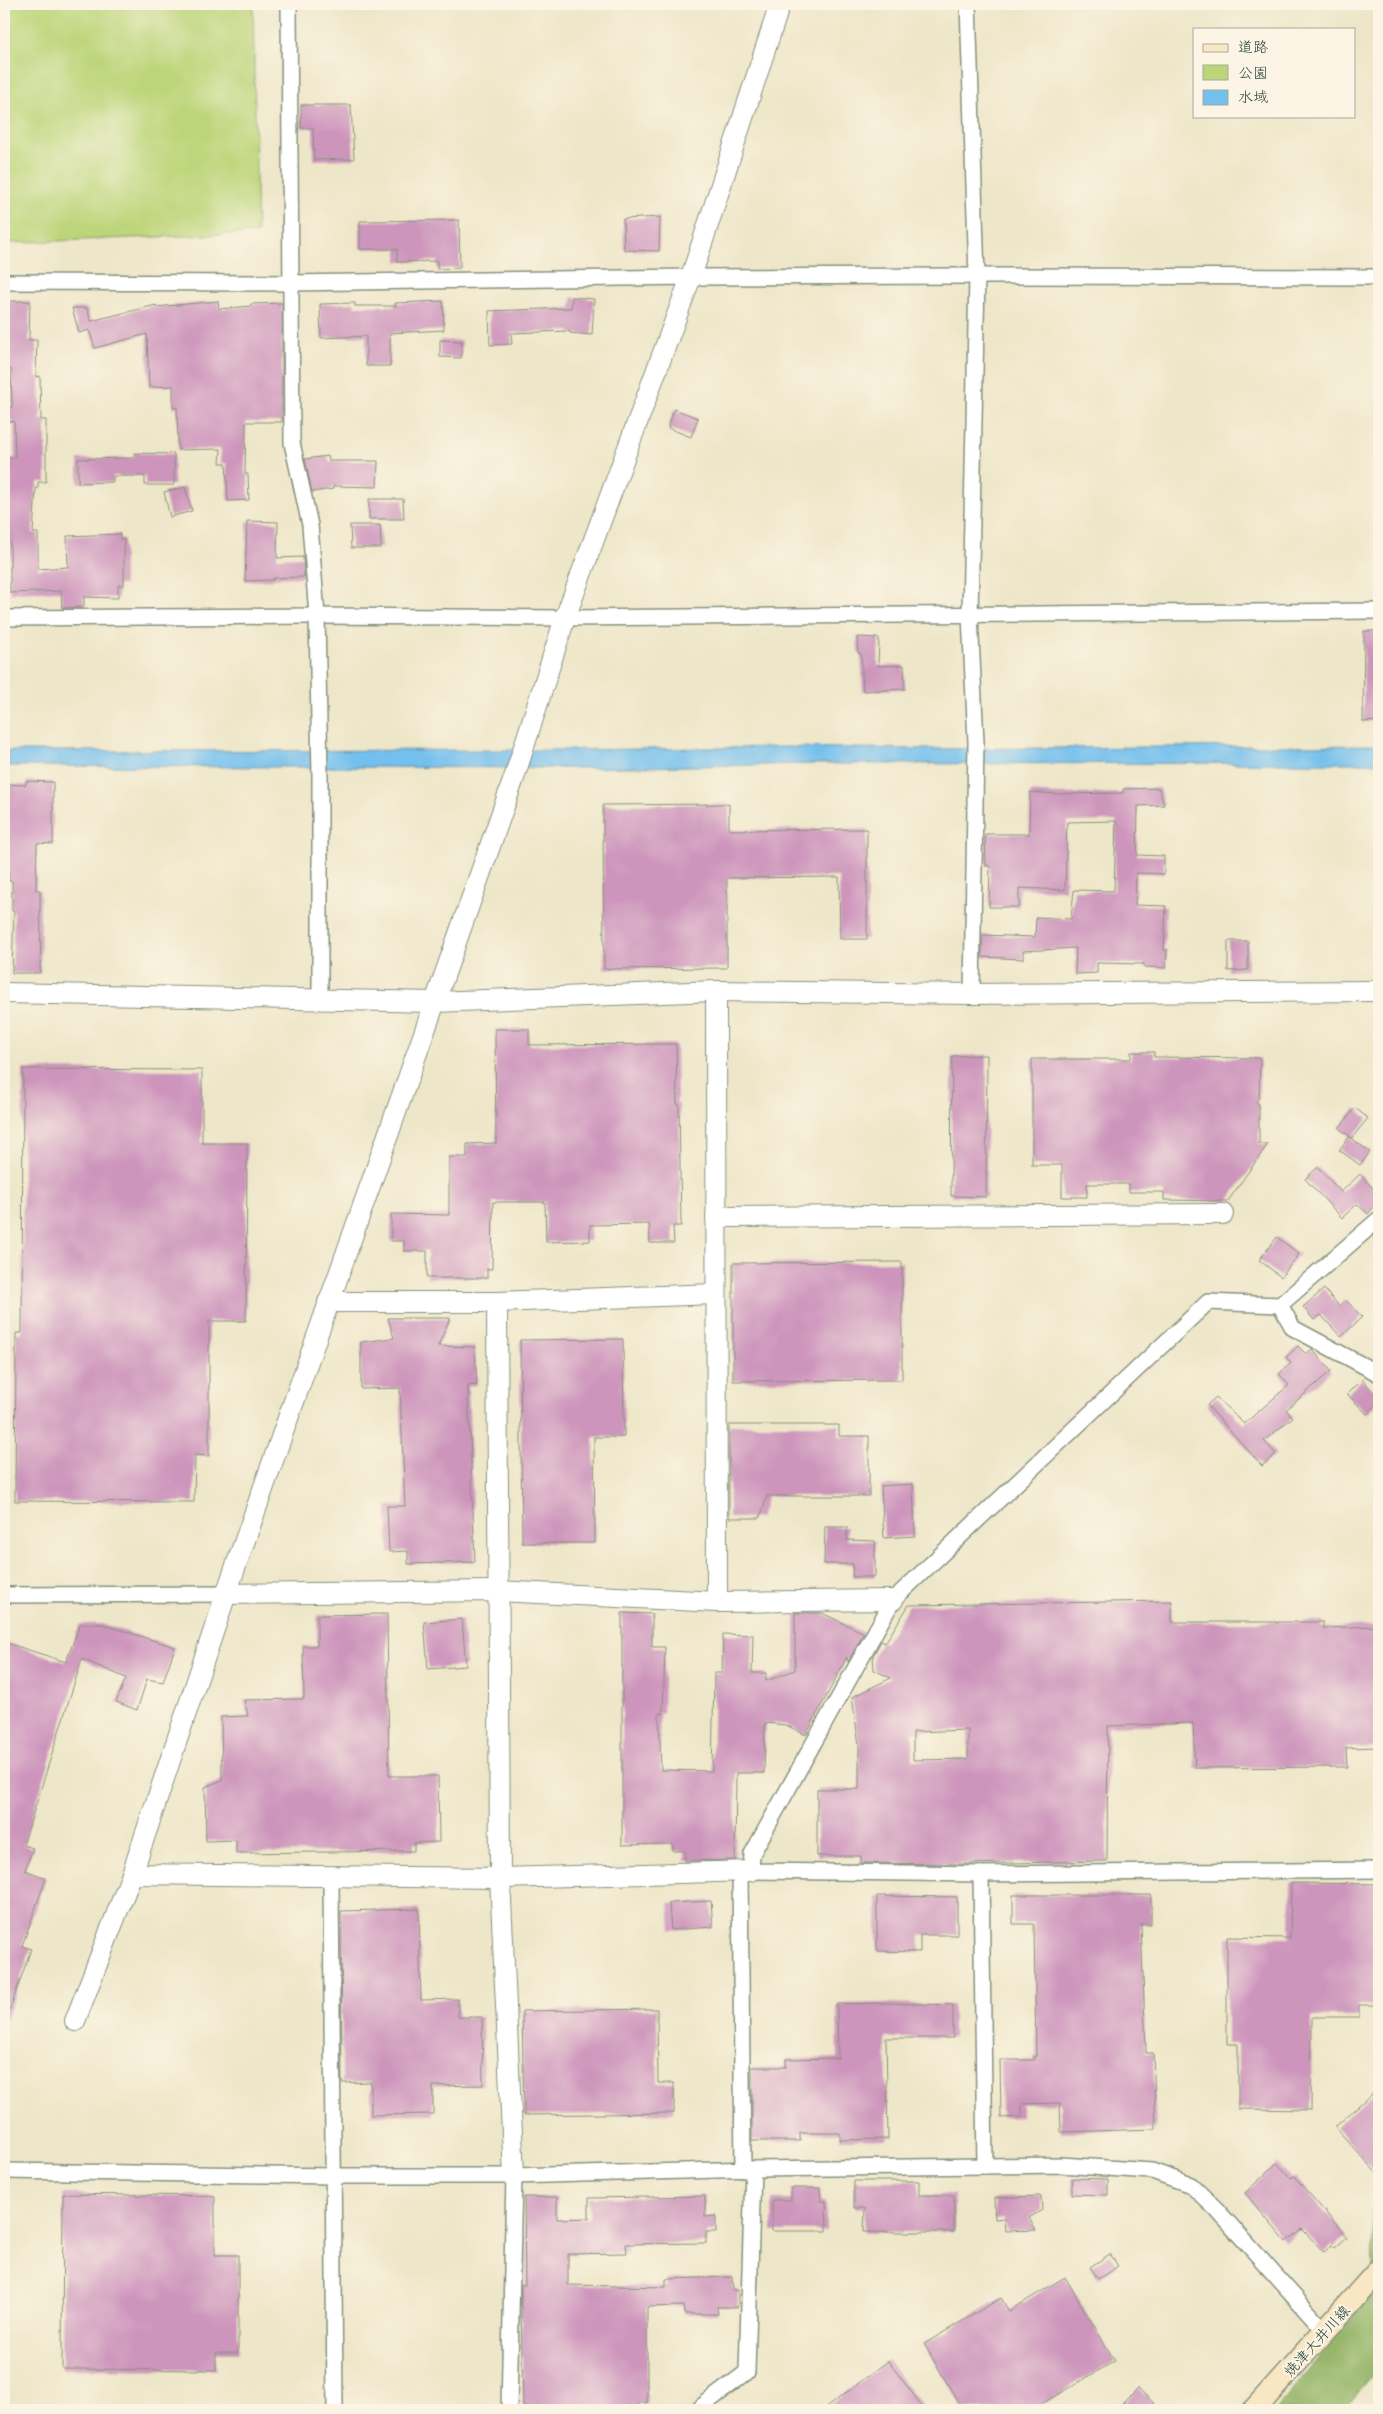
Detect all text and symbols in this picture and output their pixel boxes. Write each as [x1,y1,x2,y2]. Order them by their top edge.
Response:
legend [1193,28,1356,118]
text: 道路 [1238,38,1268,56]
text: 公園 [1238,64,1268,82]
text: 水域 [1238,88,1268,106]
street label: 焼津大井川線 [1280,2302,1354,2380]

